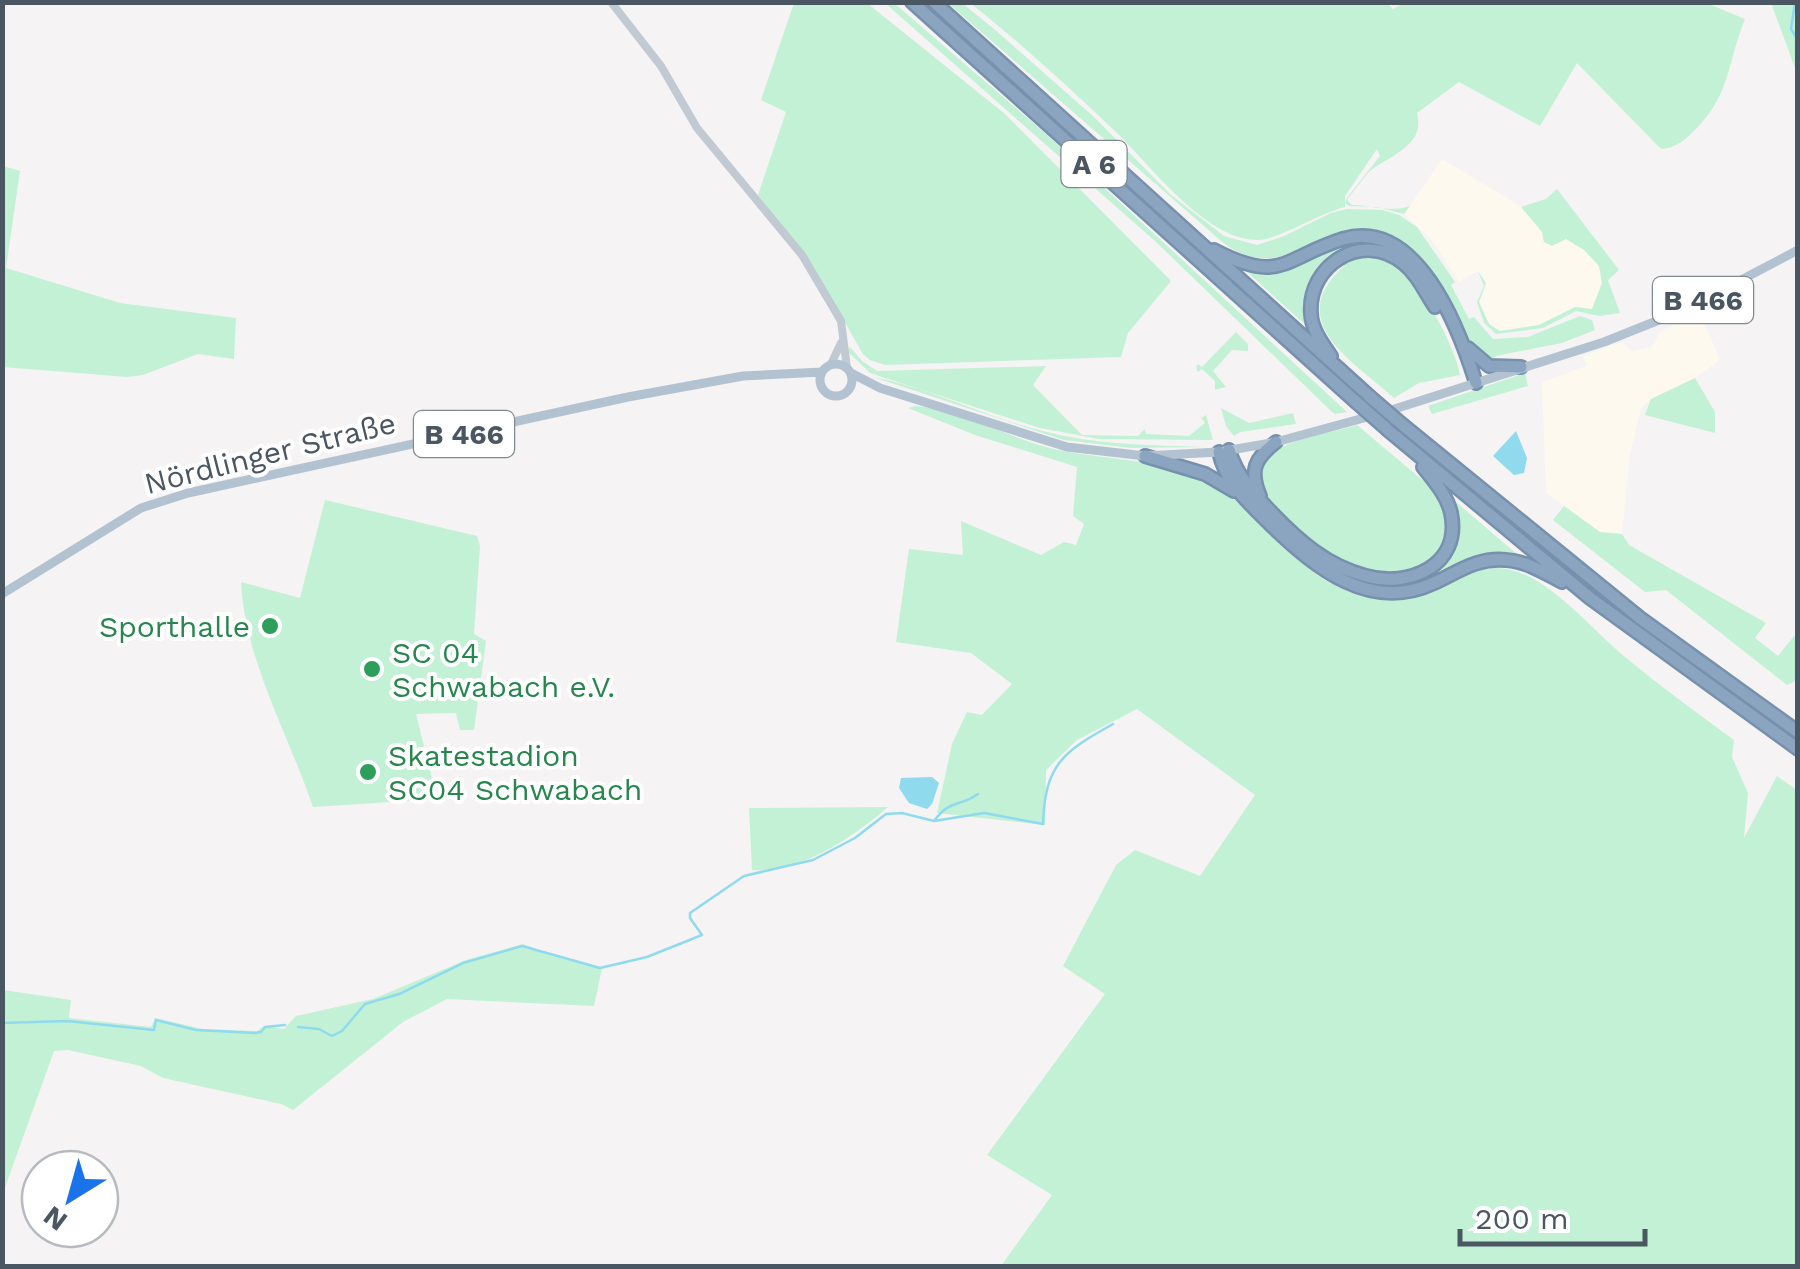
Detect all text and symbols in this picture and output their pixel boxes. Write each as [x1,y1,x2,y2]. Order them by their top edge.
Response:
road number: A 6 [1062,141,1126,187]
road number: B 466 [1653,277,1753,323]
street label: Nördlinger Straße [141,405,399,501]
road number: B 466 [414,411,514,457]
place label: Sporthalle [99,609,250,644]
marker: Sporthalle [259,615,281,637]
place label: SC 04 Schwabach e.V. [392,635,615,704]
marker: SC 04 Schwabach e.V. [361,658,383,680]
place label: Skatestadion SC04 Schwabach [388,738,642,807]
marker: Skatestadion SC04 Schwabach [357,761,379,783]
north arrow [20,1149,120,1249]
scale bar [1460,1184,1645,1246]
text: N [37,1199,73,1238]
text: 200 m [1475,1201,1569,1236]

